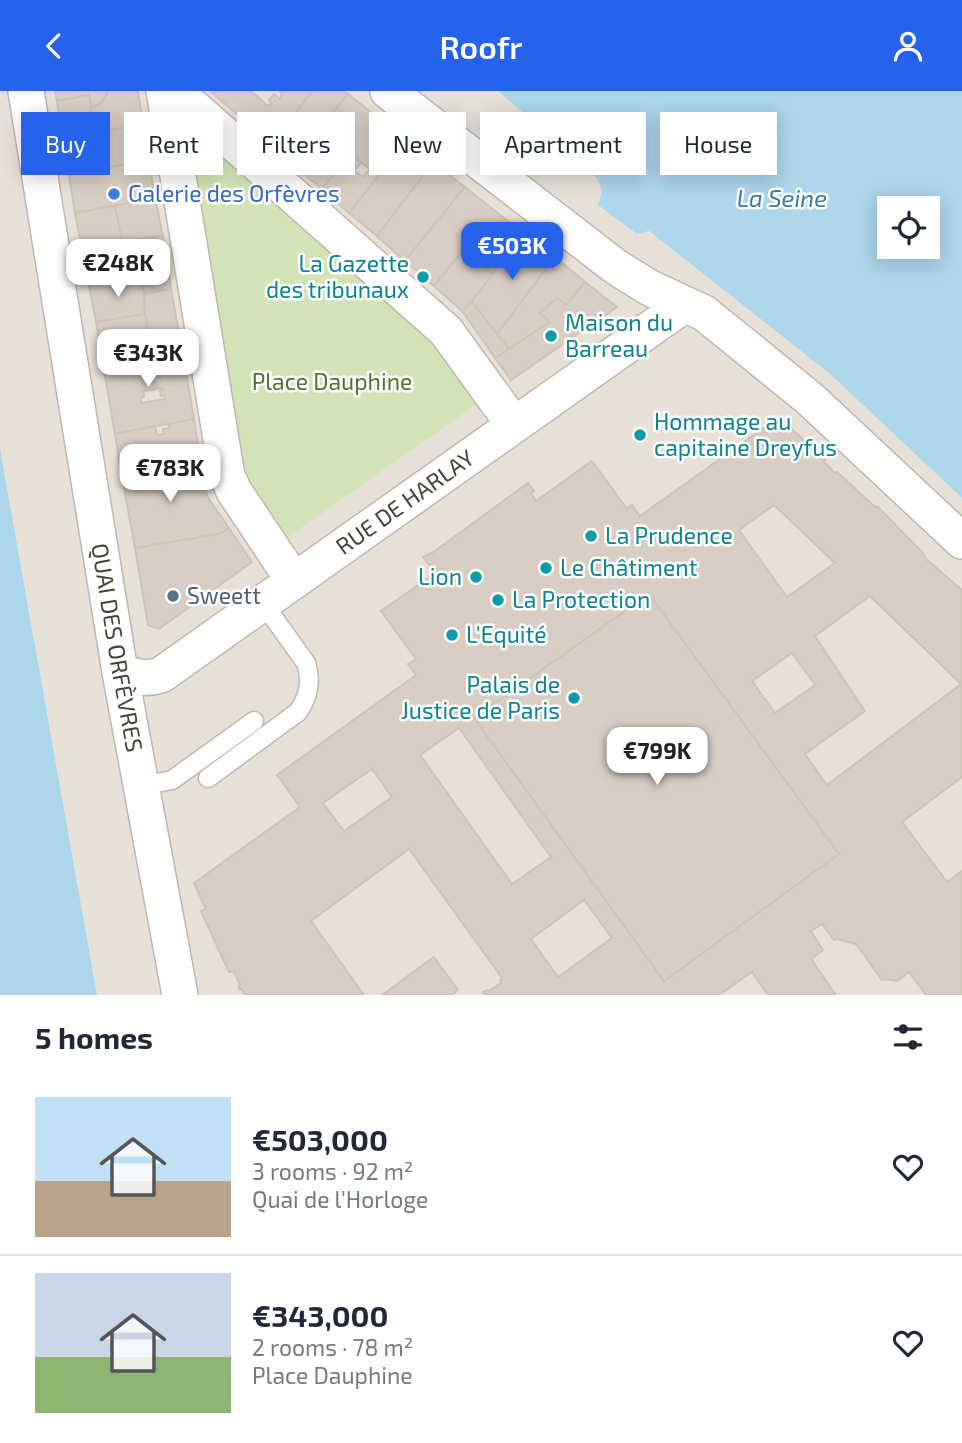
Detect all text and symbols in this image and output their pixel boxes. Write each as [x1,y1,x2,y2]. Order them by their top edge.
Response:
icon: back [35,27,73,65]
text: Roofr [439,27,523,65]
icon: person [889,27,927,65]
chip: Buy [21,112,110,175]
chip: Rent [124,112,223,175]
chip: Filters [237,112,355,175]
chip: New [369,112,466,175]
chip: Apartment [480,112,646,175]
chip: House [660,112,777,175]
place label: Galerie des Orfèvres [128,179,340,207]
water label: La Seine [737,183,827,212]
marker: Galerie des Orfèvres [106,186,122,202]
map controls [877,196,940,259]
button: locate [877,196,940,259]
pin: €503K [463,223,561,282]
text: €503K [477,231,547,259]
pin: €248K [69,239,167,299]
text: €248K [82,248,154,276]
place label: La Gazette des tribunaux [266,249,409,303]
marker: La Gazette des tribunaux [415,269,431,285]
place label: Maison du Barreau [565,308,673,362]
marker: Maison du Barreau [543,328,559,344]
pin: €343K [99,329,197,389]
text: €343K [113,338,183,366]
park label: Place Dauphine [252,367,412,395]
place label: Hommage au capitaine Dreyfus [654,407,837,461]
marker: Hommage au capitaine Dreyfus [632,427,648,443]
street label: RUE DE HARLAY [330,443,479,560]
pin: €783K [121,445,219,504]
text: €783K [136,453,204,481]
place label: La Prudence [605,521,733,549]
marker: La Prudence [583,528,599,544]
street label: QUAI DES ORFÈVRES [86,541,150,754]
place label: Le Châtiment [560,553,698,581]
marker: Le Châtiment [538,560,554,576]
place label: Lion [418,562,462,590]
marker: Lion [468,569,484,585]
place label: Sweett [187,581,261,609]
place label: La Protection [512,585,650,613]
marker: Sweett [165,588,181,604]
marker: La Protection [490,592,506,608]
place label: L'Equité [466,620,547,648]
marker: L'Equité [444,627,460,643]
place label: Palais de Justice de Paris [401,670,560,724]
marker: Palais de Justice de Paris [566,690,582,706]
pin: €799K [608,727,706,787]
text: €799K [623,736,691,764]
icon: filters [889,1018,927,1056]
text: 5 homes [35,1019,153,1055]
text: €503,000 [252,1121,388,1157]
icon: home [91,1125,175,1209]
icon: heart [889,1148,927,1186]
text: 3 rooms · 92 m² [252,1157,413,1185]
text: Quai de l'Horloge [252,1185,428,1213]
text: €343,000 [252,1297,388,1333]
icon: home [91,1301,175,1385]
icon: heart [889,1324,927,1362]
text: 2 rooms · 78 m² [252,1333,413,1361]
text: Place Dauphine [252,1361,413,1389]

